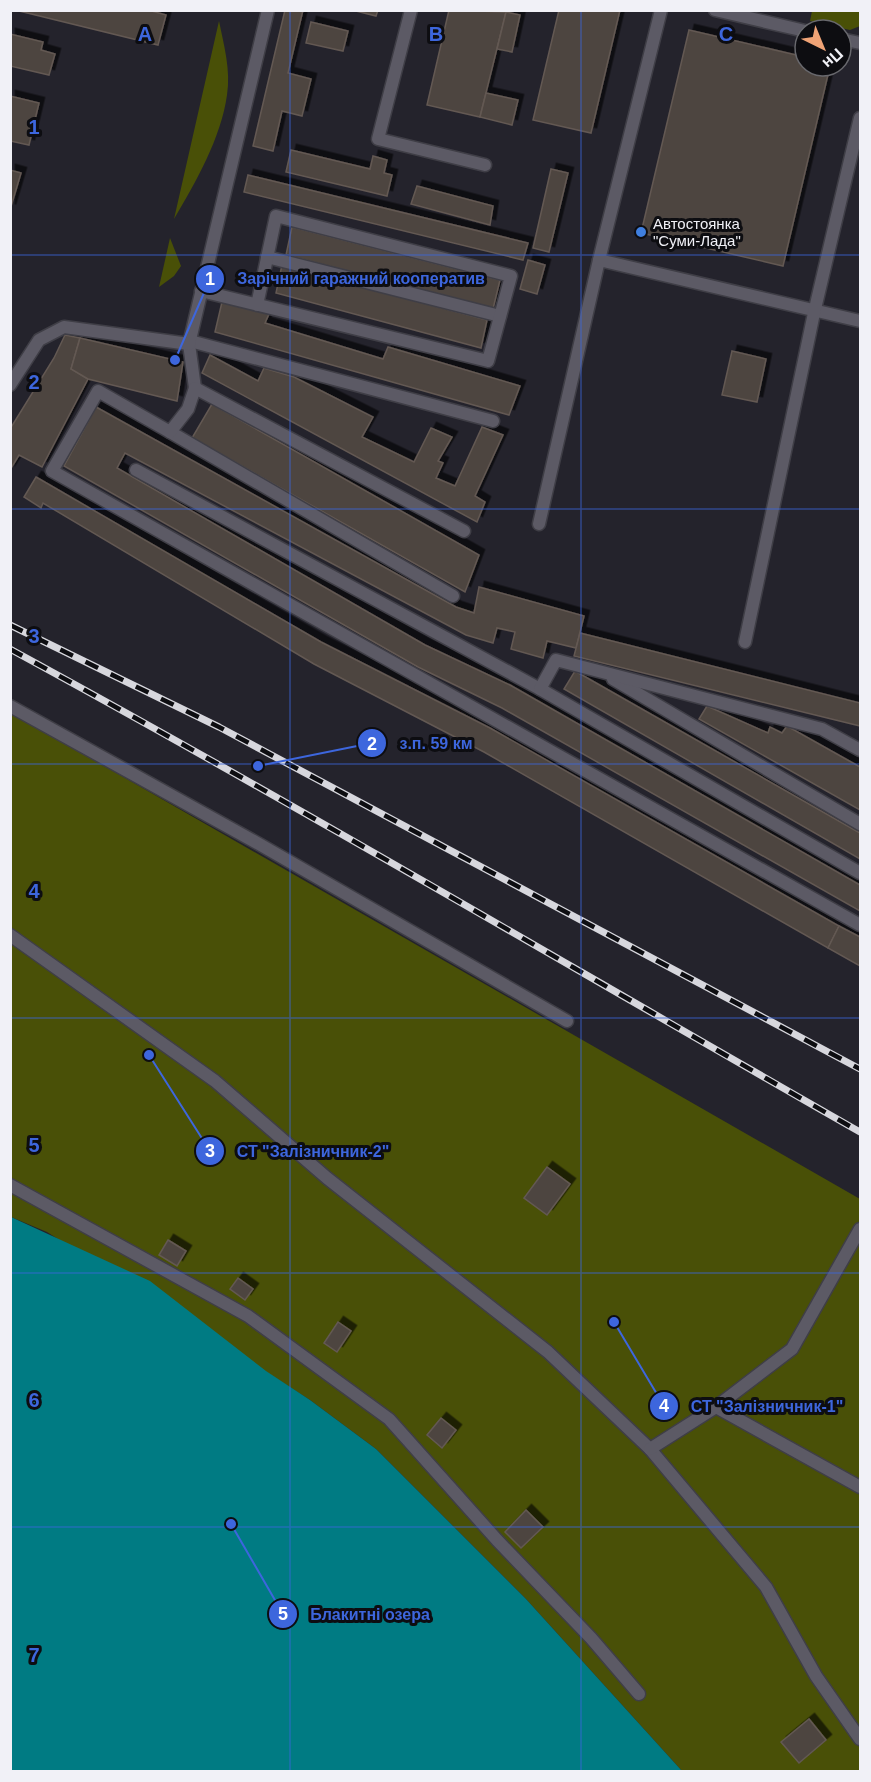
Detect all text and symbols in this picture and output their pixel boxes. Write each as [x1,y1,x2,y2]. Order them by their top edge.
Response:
north arrow [793,18,853,78]
text: A [138,23,152,45]
text: B [429,23,443,45]
text: C [719,23,733,45]
text: Пн [819,45,846,72]
text: 1 [28,116,40,138]
place label: Автостоянка "Суми-Лада" [653,215,741,249]
marker: Автостоянка "Суми-Лада" [634,225,648,239]
callout: Зарічний гаражний кооператив [195,262,497,296]
text: 1 [205,269,215,289]
text: Зарічний гаражний кооператив [237,270,485,287]
text: 2 [28,371,40,393]
text: 3 [28,625,40,647]
callout: з.п. 59 км [357,726,484,760]
text: 2 [367,734,377,754]
text: з.п. 59 км [399,735,473,752]
text: 4 [28,880,40,902]
text: 5 [28,1134,40,1156]
callout: СТ "Залізничник-2" [195,1134,402,1168]
text: 3 [205,1141,215,1161]
text: СТ "Залізничник-2" [237,1143,389,1160]
text: 6 [28,1389,40,1411]
callout: СТ "Залізничник-1" [649,1389,855,1423]
text: 4 [659,1396,669,1416]
text: СТ "Залізничник-1" [691,1398,843,1415]
callout: Блакитні озера [268,1597,441,1631]
text: 5 [278,1604,288,1624]
text: Блакитні озера [310,1606,430,1623]
text: 7 [28,1644,40,1666]

